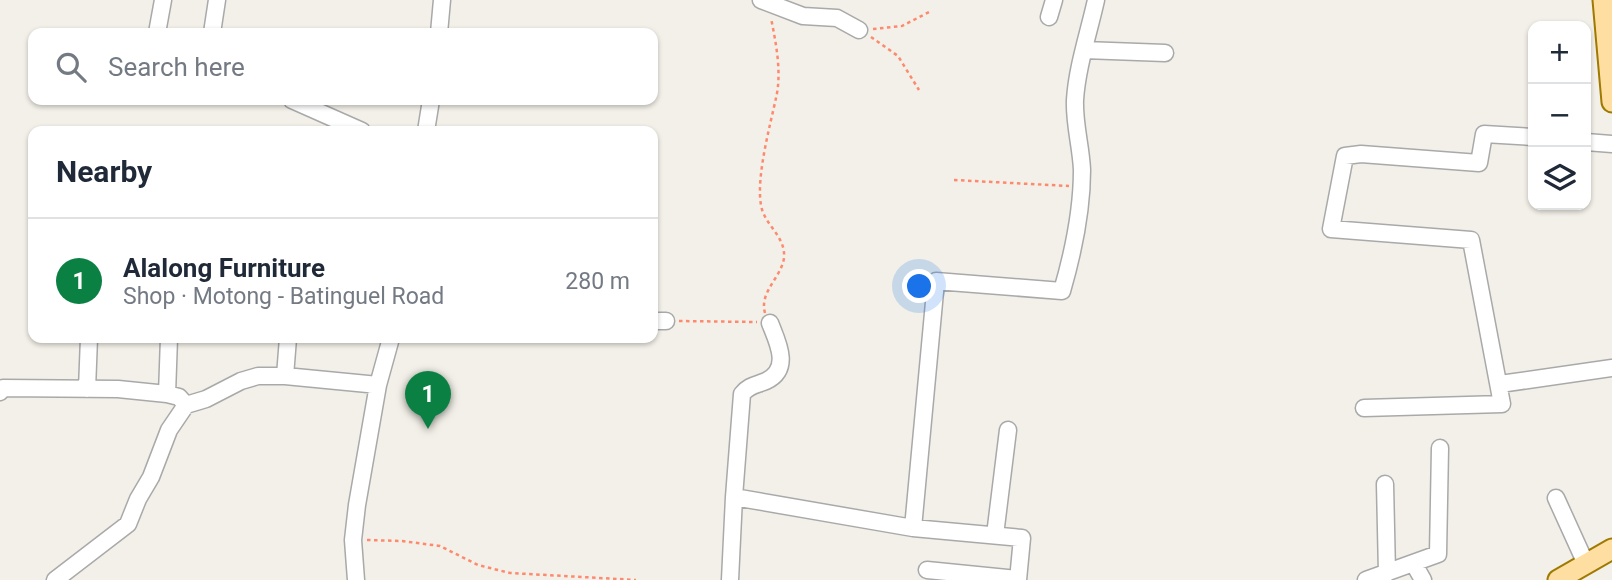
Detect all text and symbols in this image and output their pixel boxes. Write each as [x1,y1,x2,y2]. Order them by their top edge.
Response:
map controls [1528,21,1591,210]
button: + [1528,21,1591,84]
search box [28,28,658,105]
icon: search [52,48,90,86]
text: Search here [108,52,245,82]
button: − [1528,84,1591,147]
button: layers [1528,147,1591,210]
text: Nearby [56,154,152,189]
text: Alalong Furniture [123,253,325,283]
text: 1 [72,268,86,295]
text: 280 m [565,268,630,295]
your location [902,269,936,303]
text: Shop · Motong - Batinguel Road [123,283,444,310]
pin: 1 [405,371,451,429]

